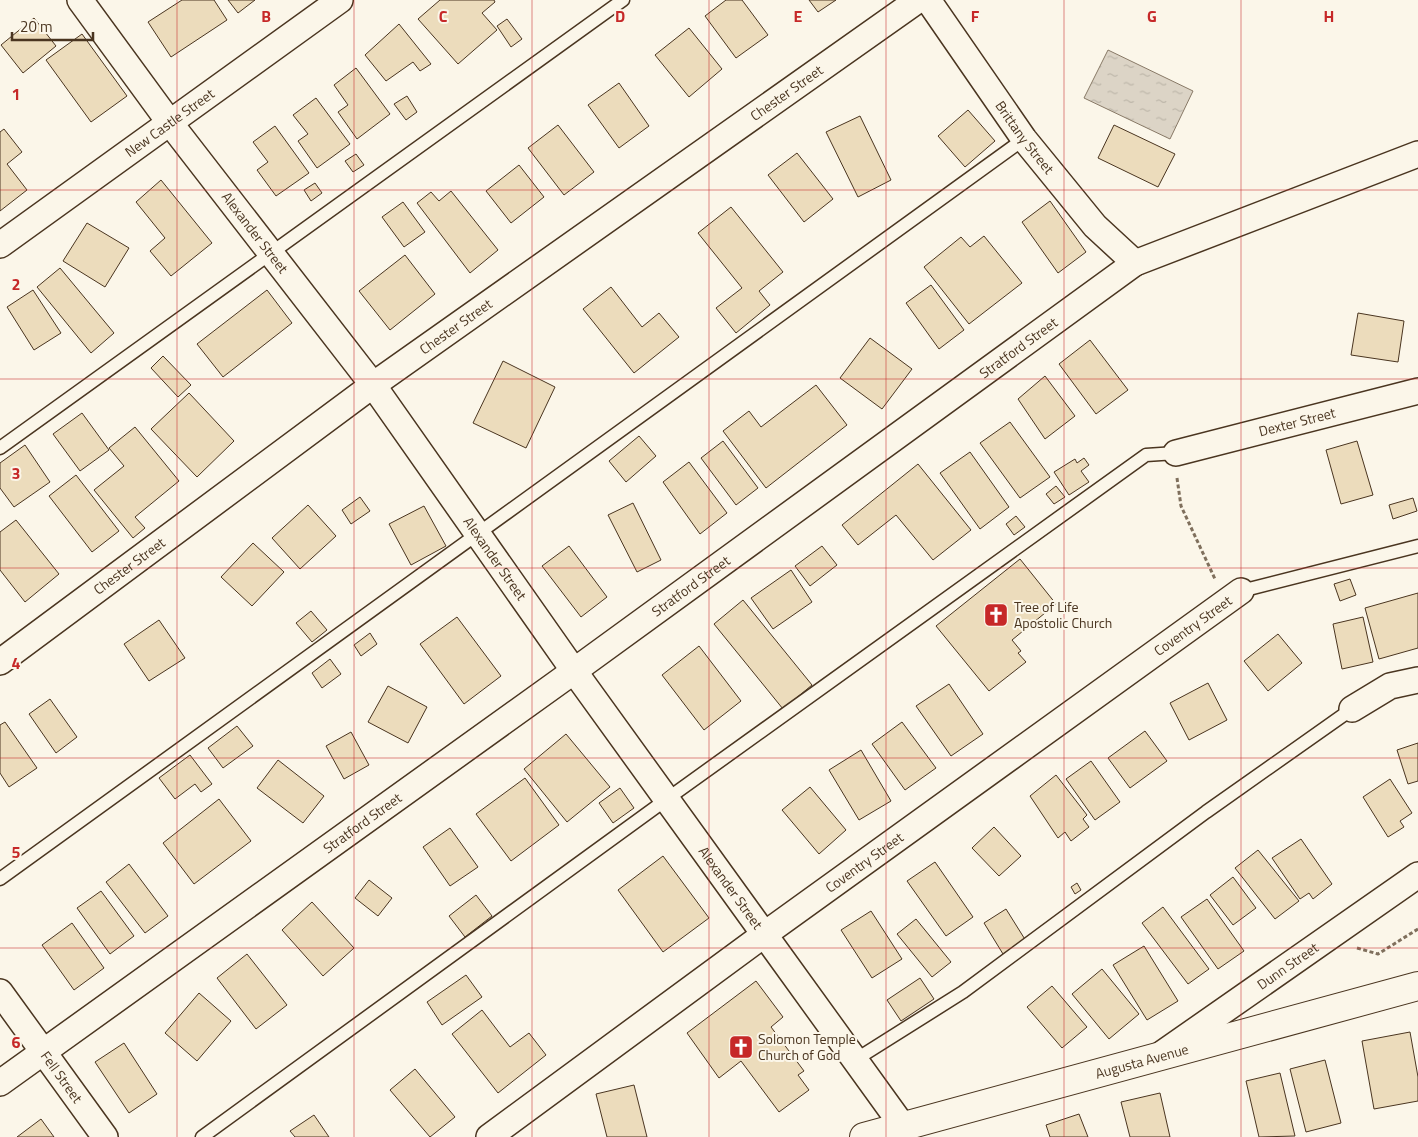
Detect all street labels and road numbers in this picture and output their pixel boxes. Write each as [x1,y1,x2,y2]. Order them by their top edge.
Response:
street label: Chester Street [746,59,827,125]
street label: New Castle Street [120,83,218,162]
street label: Brittany Street [991,96,1059,178]
street label: Alexander Street [217,187,294,277]
street label: Chester Street [415,293,496,359]
street label: Stratford Street [975,312,1062,383]
street label: Dexter Street [1256,402,1338,441]
street label: Alexander Street [459,512,532,604]
street label: Chester Street [89,532,169,599]
street label: Stratford Street [647,550,734,621]
street label: Coventry Street [1149,590,1236,661]
street label: Stratford Street [318,787,406,858]
street label: Coventry Street [821,827,907,897]
street label: Alexander Street [694,842,768,934]
street label: Dunn Street [1252,937,1322,994]
street label: Augusta Avenue [1093,1038,1191,1084]
street label: Fell Street [36,1046,88,1107]

